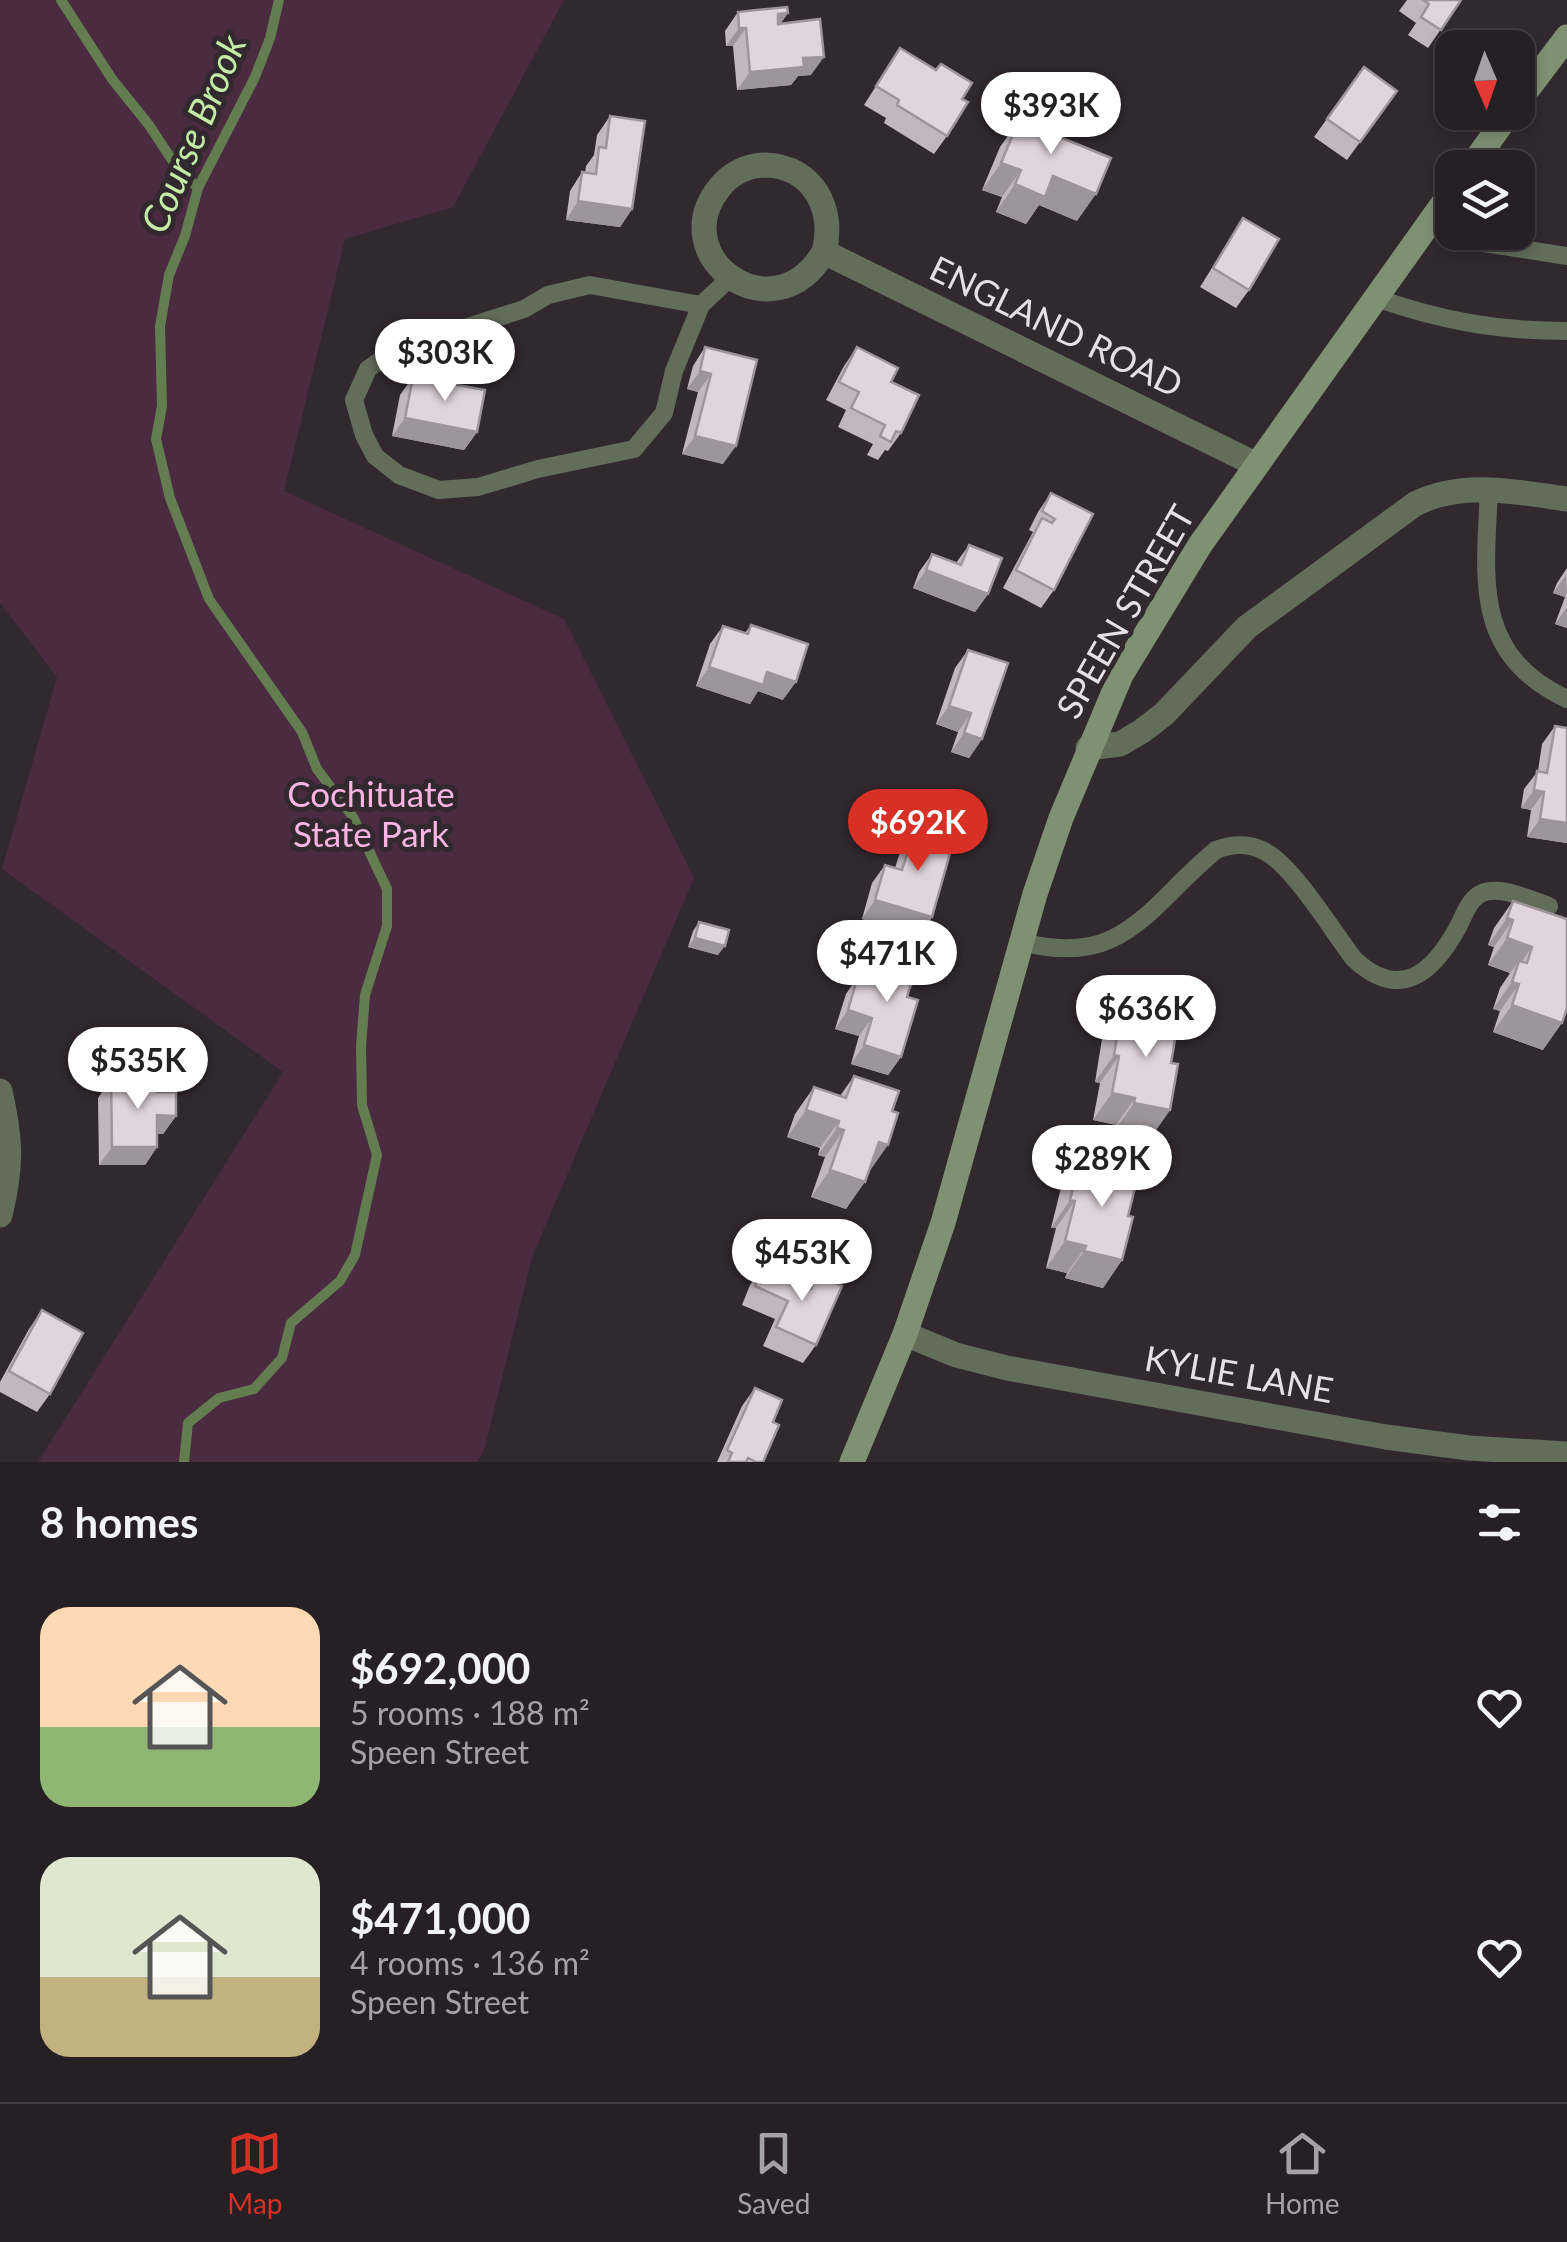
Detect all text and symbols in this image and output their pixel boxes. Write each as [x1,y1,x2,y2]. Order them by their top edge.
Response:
water label: Course Brook [130,26,255,239]
north arrow [1435,30,1535,130]
map controls [1435,30,1535,250]
pin: $393K [981,72,1121,157]
text: $393K [1003,85,1099,124]
button: layers [1435,150,1535,250]
street label: ENGLAND ROAD [924,246,1190,405]
pin: $303K [375,319,515,404]
text: $303K [397,332,493,371]
street label: SPEEN STREET [1046,497,1202,725]
park label: Cochituate State Park [287,772,455,854]
pin: $692K [848,789,988,874]
text: $692K [870,802,966,841]
pin: $471K [817,920,957,1005]
text: $471K [839,933,935,972]
pin: $636K [1076,975,1216,1060]
text: $636K [1098,988,1194,1027]
pin: $535K [68,1027,208,1112]
text: $535K [90,1040,186,1079]
pin: $289K [1032,1125,1172,1210]
text: $289K [1054,1138,1150,1177]
pin: $453K [732,1219,872,1304]
text: $453K [754,1232,850,1271]
street label: KYLIE LANE [1142,1336,1337,1410]
icon: filters [1472,1495,1527,1550]
text: 8 homes [40,1497,198,1547]
text: $692,000 [350,1643,530,1693]
icon: home [120,1647,240,1767]
icon: heart [1472,1680,1527,1735]
text: 5 rooms · 188 m² [350,1693,590,1732]
text: Speen Street [350,1732,529,1771]
text: $471,000 [350,1893,530,1943]
icon: home [120,1897,240,2017]
icon: heart [1472,1930,1527,1985]
text: 4 rooms · 136 m² [350,1943,590,1982]
text: Speen Street [350,1982,529,2021]
tab: Map [227,2126,283,2220]
tab: Saved [737,2126,810,2220]
tab: Home [1265,2126,1340,2220]

